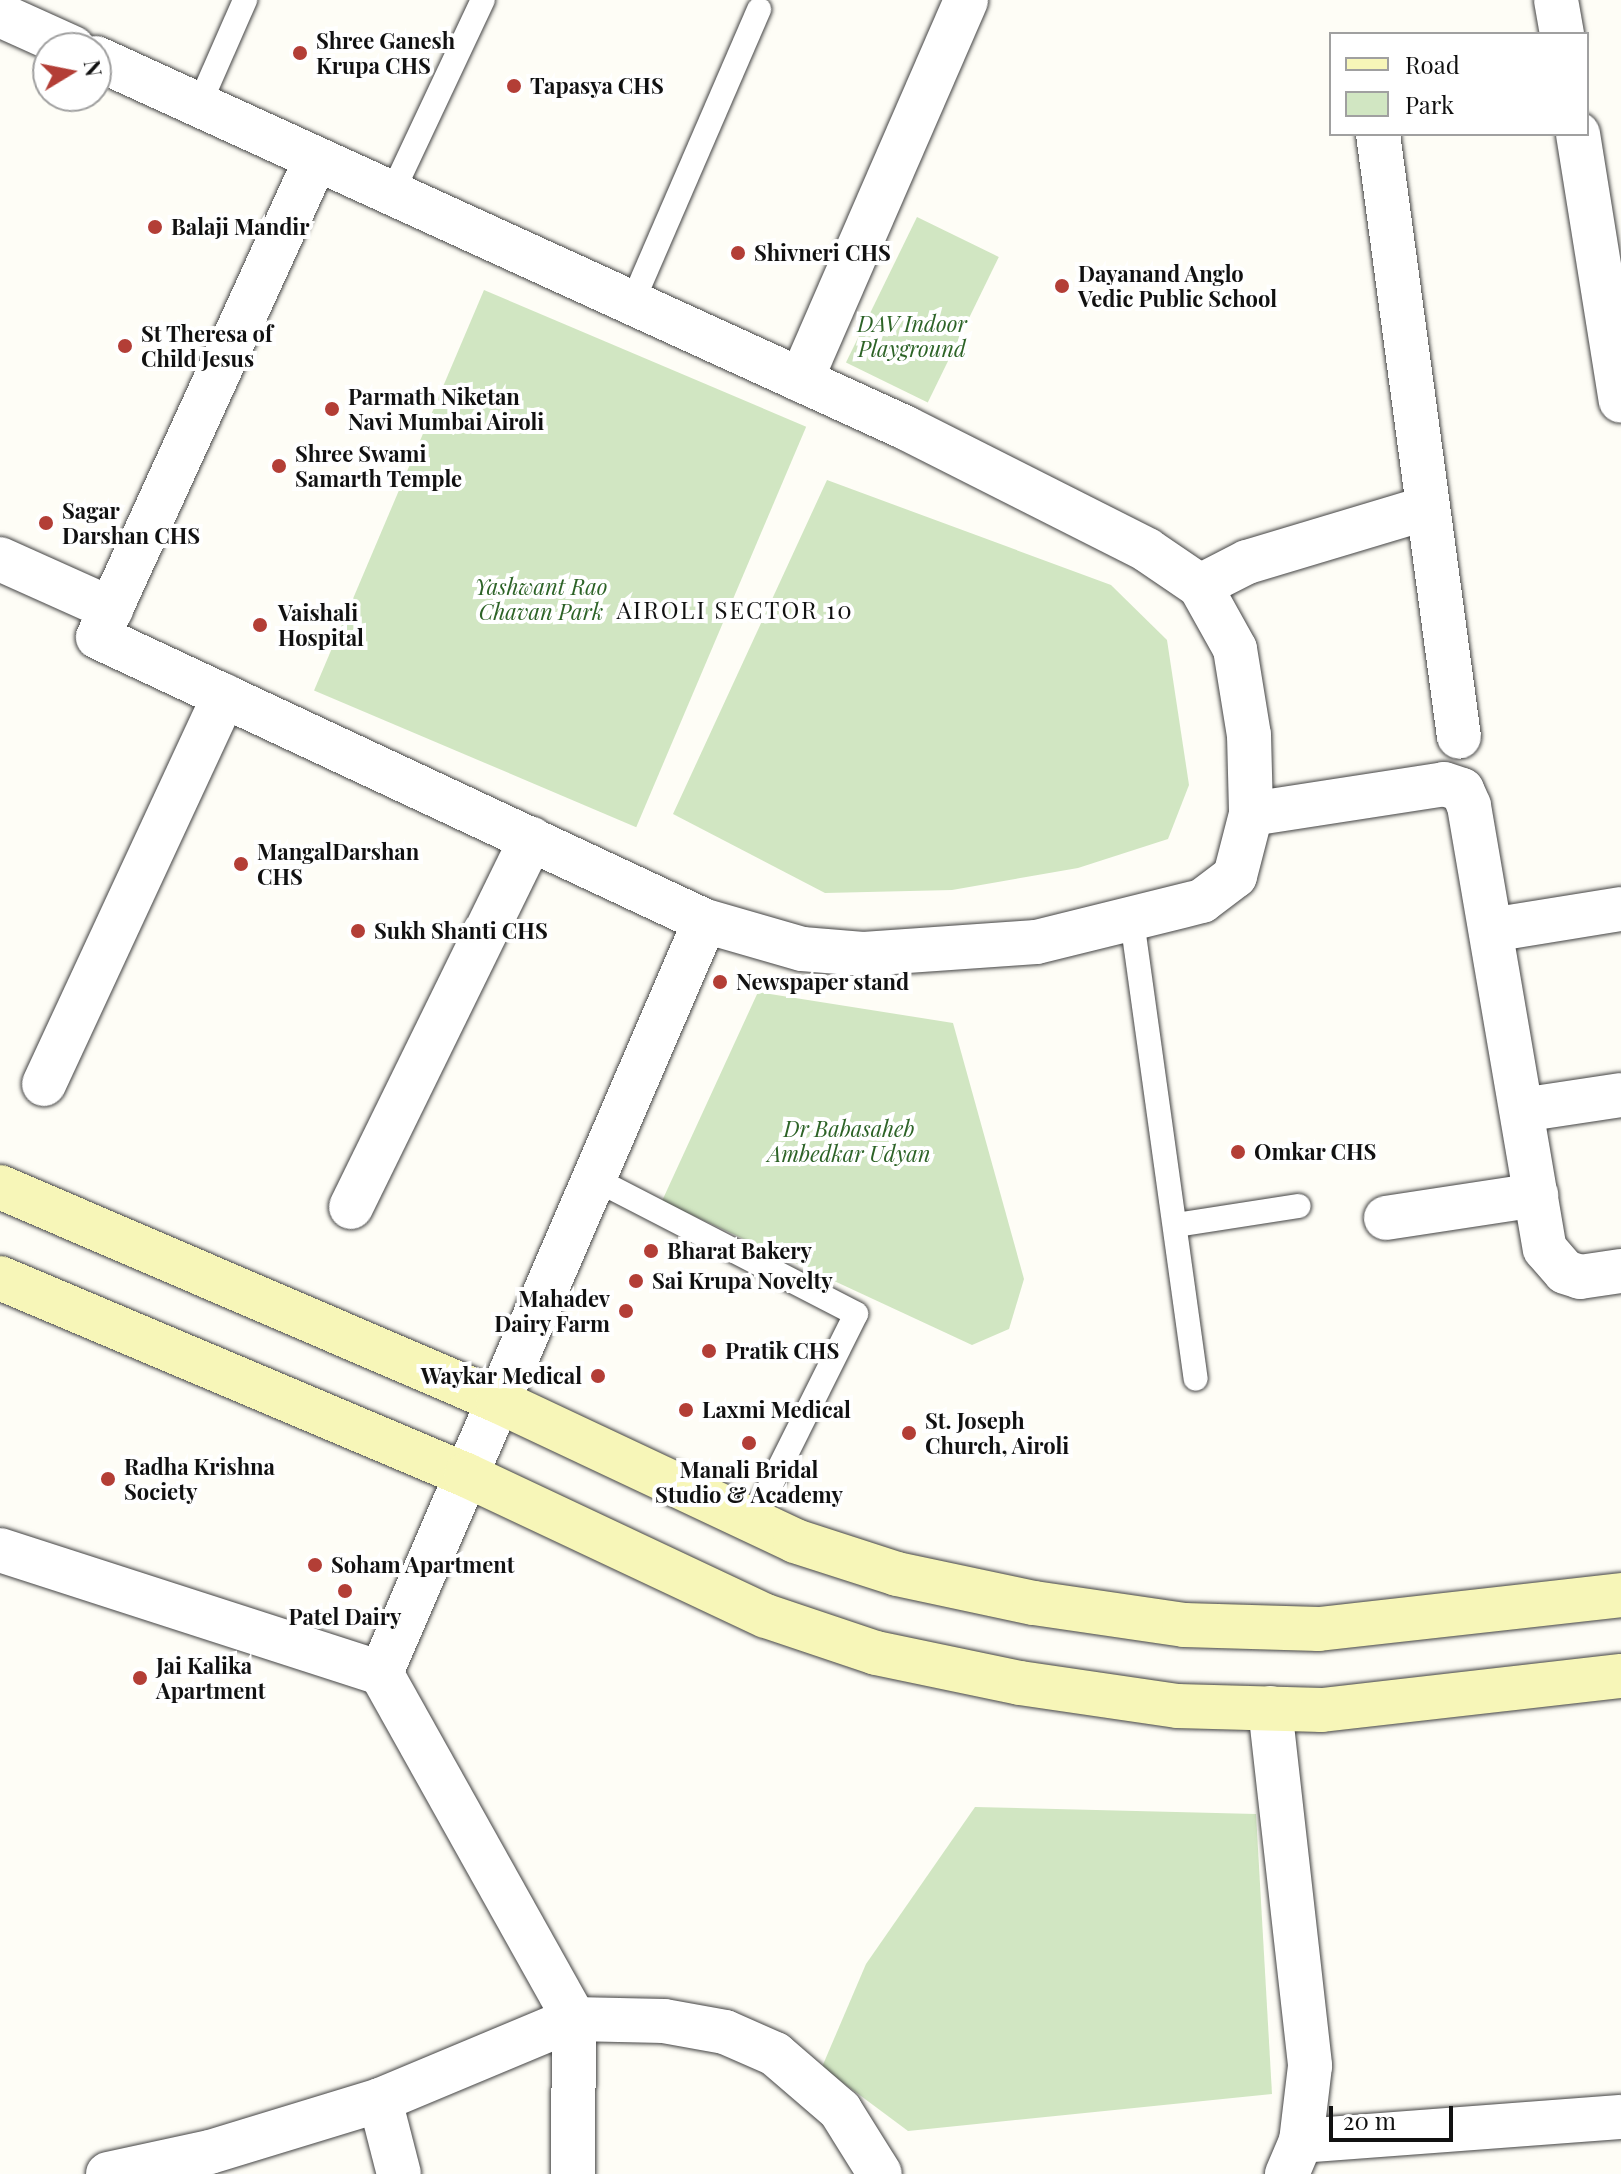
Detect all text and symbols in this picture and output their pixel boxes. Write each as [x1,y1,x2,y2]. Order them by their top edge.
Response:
place label: Shree Ganesh Krupa CHS [316,27,455,78]
north arrow [32,32,112,112]
legend [1329,32,1589,136]
marker: Shree Ganesh Krupa CHS [291,44,309,62]
text: Road [1405,48,1460,80]
text: N [78,58,110,79]
place label: Tapasya CHS [530,73,664,99]
marker: Tapasya CHS [505,77,523,95]
text: Park [1405,88,1454,120]
place label: Balaji Mandir [171,214,310,240]
marker: Balaji Mandir [146,218,164,236]
place label: Shivneri CHS [754,240,891,266]
marker: Shivneri CHS [729,244,747,262]
place label: Dayanand Anglo Vedic Public School [1078,260,1277,312]
marker: Dayanand Anglo Vedic Public School [1053,277,1071,295]
park label: DAV Indoor Playground [857,310,967,362]
place label: St Theresa of Child Jesus [141,320,274,372]
marker: St Theresa of Child Jesus [116,337,134,355]
place label: Parmath Niketan Navi Mumbai Airoli [348,383,545,434]
marker: Parmath Niketan Navi Mumbai Airoli [323,400,341,418]
place label: Shree Swami Samarth Temple [295,440,463,492]
marker: Shree Swami Samarth Temple [270,457,288,475]
place label: Sagar Darshan CHS [62,497,200,548]
marker: Sagar Darshan CHS [37,514,55,532]
park label: Yashwant Rao Chavan Park [474,573,608,624]
district label: AIROLI SECTOR 10 [616,596,854,624]
place label: Vaishali Hospital [278,599,364,650]
marker: Vaishali Hospital [249,614,271,636]
place label: MangalDarshan CHS [257,838,419,890]
marker: MangalDarshan CHS [232,855,250,873]
place label: Sukh Shanti CHS [374,918,548,944]
marker: Sukh Shanti CHS [349,922,367,940]
place label: Newspaper stand [736,969,910,995]
marker: Newspaper stand [711,973,729,991]
park label: Dr Babasaheb Ambedkar Udyan [767,1115,931,1166]
place label: Omkar CHS [1254,1139,1377,1165]
marker: Omkar CHS [1229,1143,1247,1161]
place label: Bharat Bakery [667,1238,812,1264]
marker: Bharat Bakery [642,1242,660,1260]
place label: Sai Krupa Novelty [652,1268,833,1294]
marker: Sai Krupa Novelty [627,1272,645,1290]
place label: Mahadev Dairy Farm [494,1285,610,1336]
marker: Mahadev Dairy Farm [617,1302,635,1320]
place label: Pratik CHS [725,1338,839,1364]
marker: Pratik CHS [700,1342,718,1360]
place label: Waykar Medical [420,1363,582,1389]
marker: Waykar Medical [589,1367,607,1385]
place label: Laxmi Medical [702,1397,851,1423]
marker: Laxmi Medical [677,1401,695,1419]
place label: St. Joseph Church, Airoli [925,1407,1070,1458]
marker: St. Joseph Church, Airoli [900,1424,918,1442]
marker: Manali Bridal Studio & Academy [740,1434,758,1452]
place label: Radha Krishna Society [124,1453,275,1504]
place label: Manali Bridal Studio & Academy [655,1456,843,1508]
marker: Radha Krishna Society [99,1470,117,1488]
place label: Soham Apartment [331,1552,515,1578]
marker: Soham Apartment [306,1556,324,1574]
marker: Patel Dairy [336,1582,354,1600]
place label: Patel Dairy [289,1604,401,1630]
place label: Jai Kalika Apartment [156,1652,265,1704]
marker: Jai Kalika Apartment [131,1669,149,1687]
scale bar [1333,2090,1457,2140]
text: 20 m [1343,2104,1396,2136]

